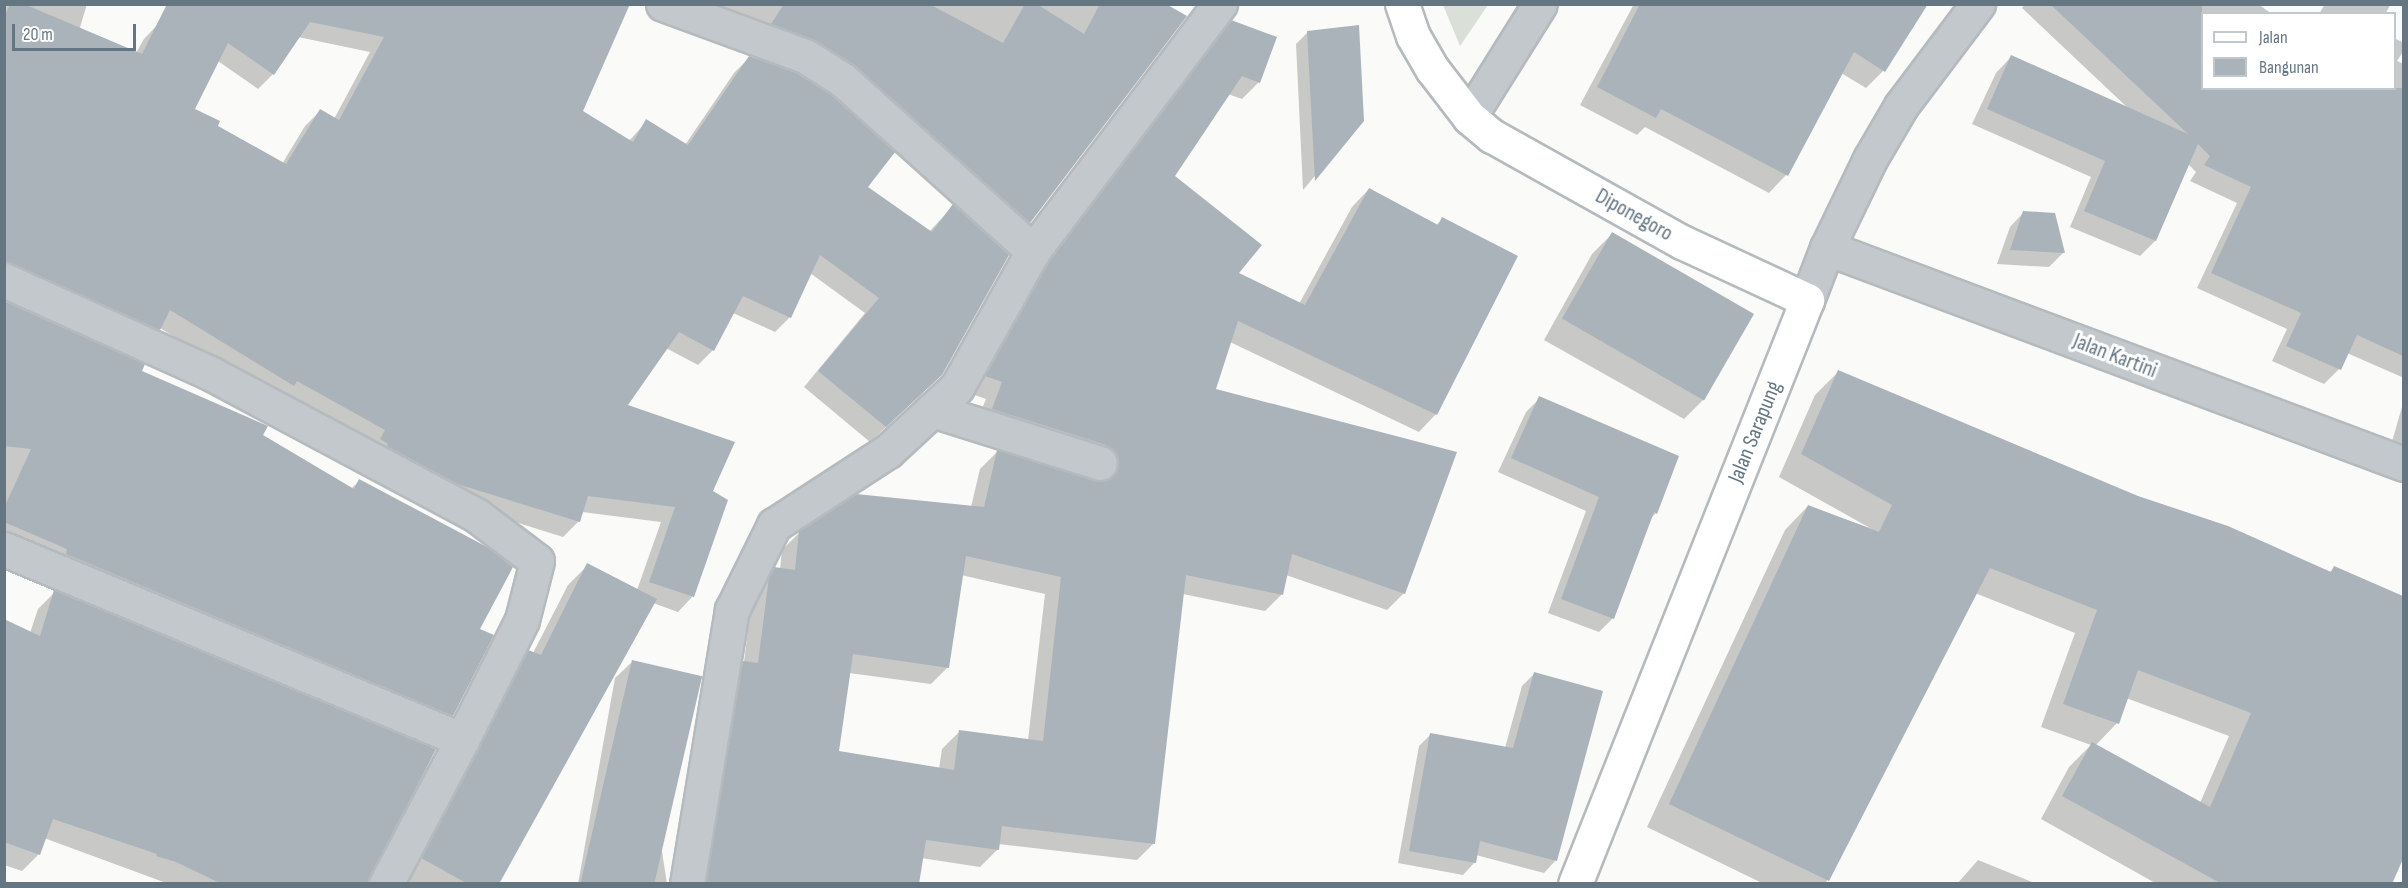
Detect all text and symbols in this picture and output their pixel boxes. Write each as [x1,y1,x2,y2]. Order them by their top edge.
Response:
scale bar [15,12,140,50]
legend [2201,12,2396,90]
text: 20 m [23,24,53,45]
text: Jalan [2259,27,2288,48]
text: Bangunan [2259,57,2319,78]
street label: Diponegoro [1591,183,1677,247]
street label: Jalan Kartini [2069,328,2161,384]
street label: Jalan Sarapung [1723,377,1787,487]

